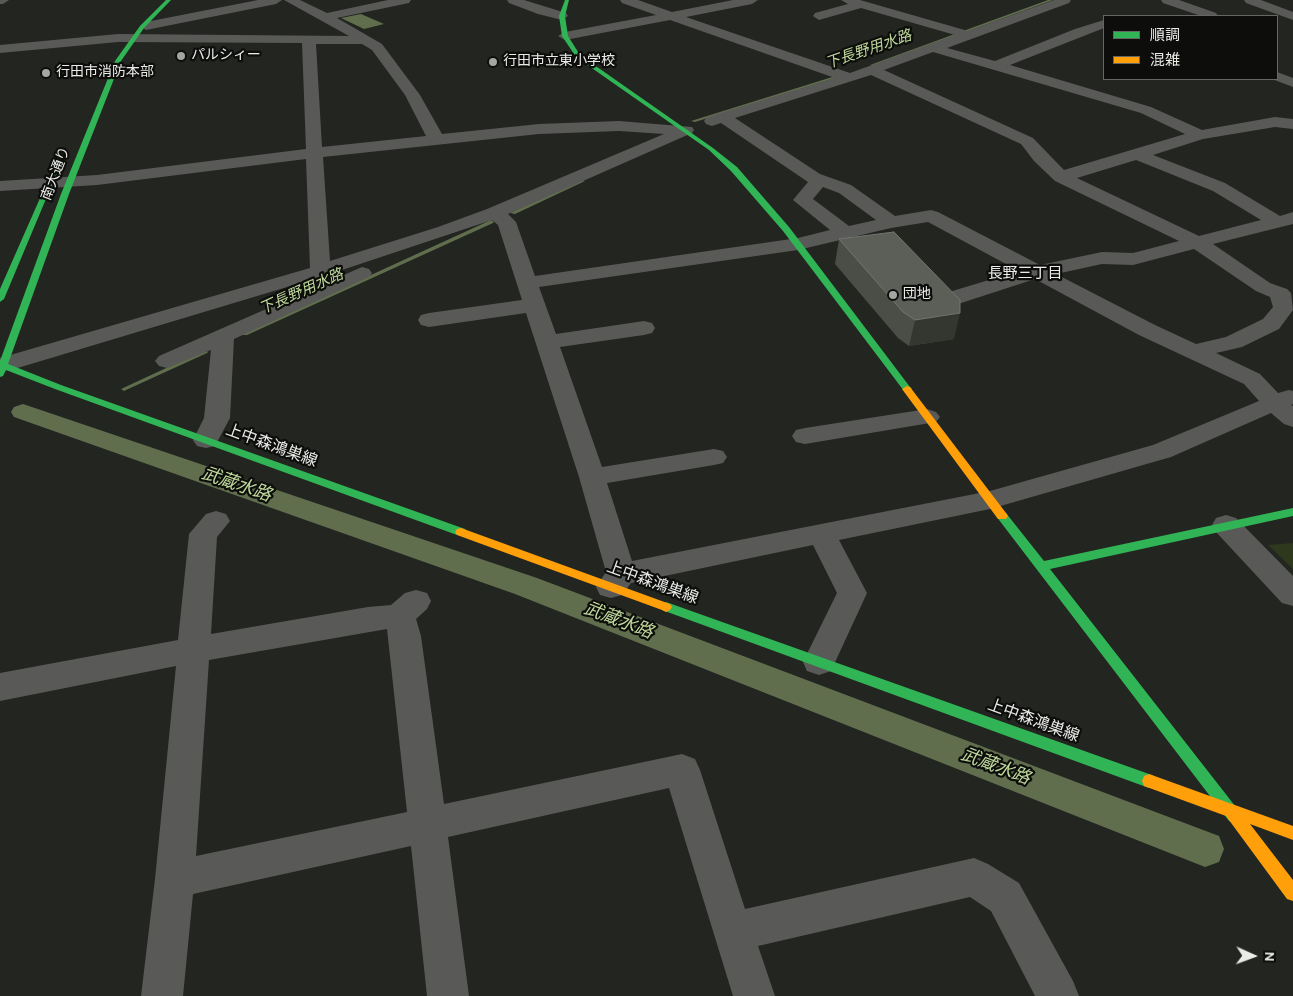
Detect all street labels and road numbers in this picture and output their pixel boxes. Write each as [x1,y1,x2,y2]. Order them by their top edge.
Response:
street label: 南大通り [39,145,75,203]
street label: 上中森鴻巣線 [223,422,319,472]
street label: 上中森鴻巣線 [604,559,700,609]
street label: 上中森鴻巣線 [985,697,1081,747]

